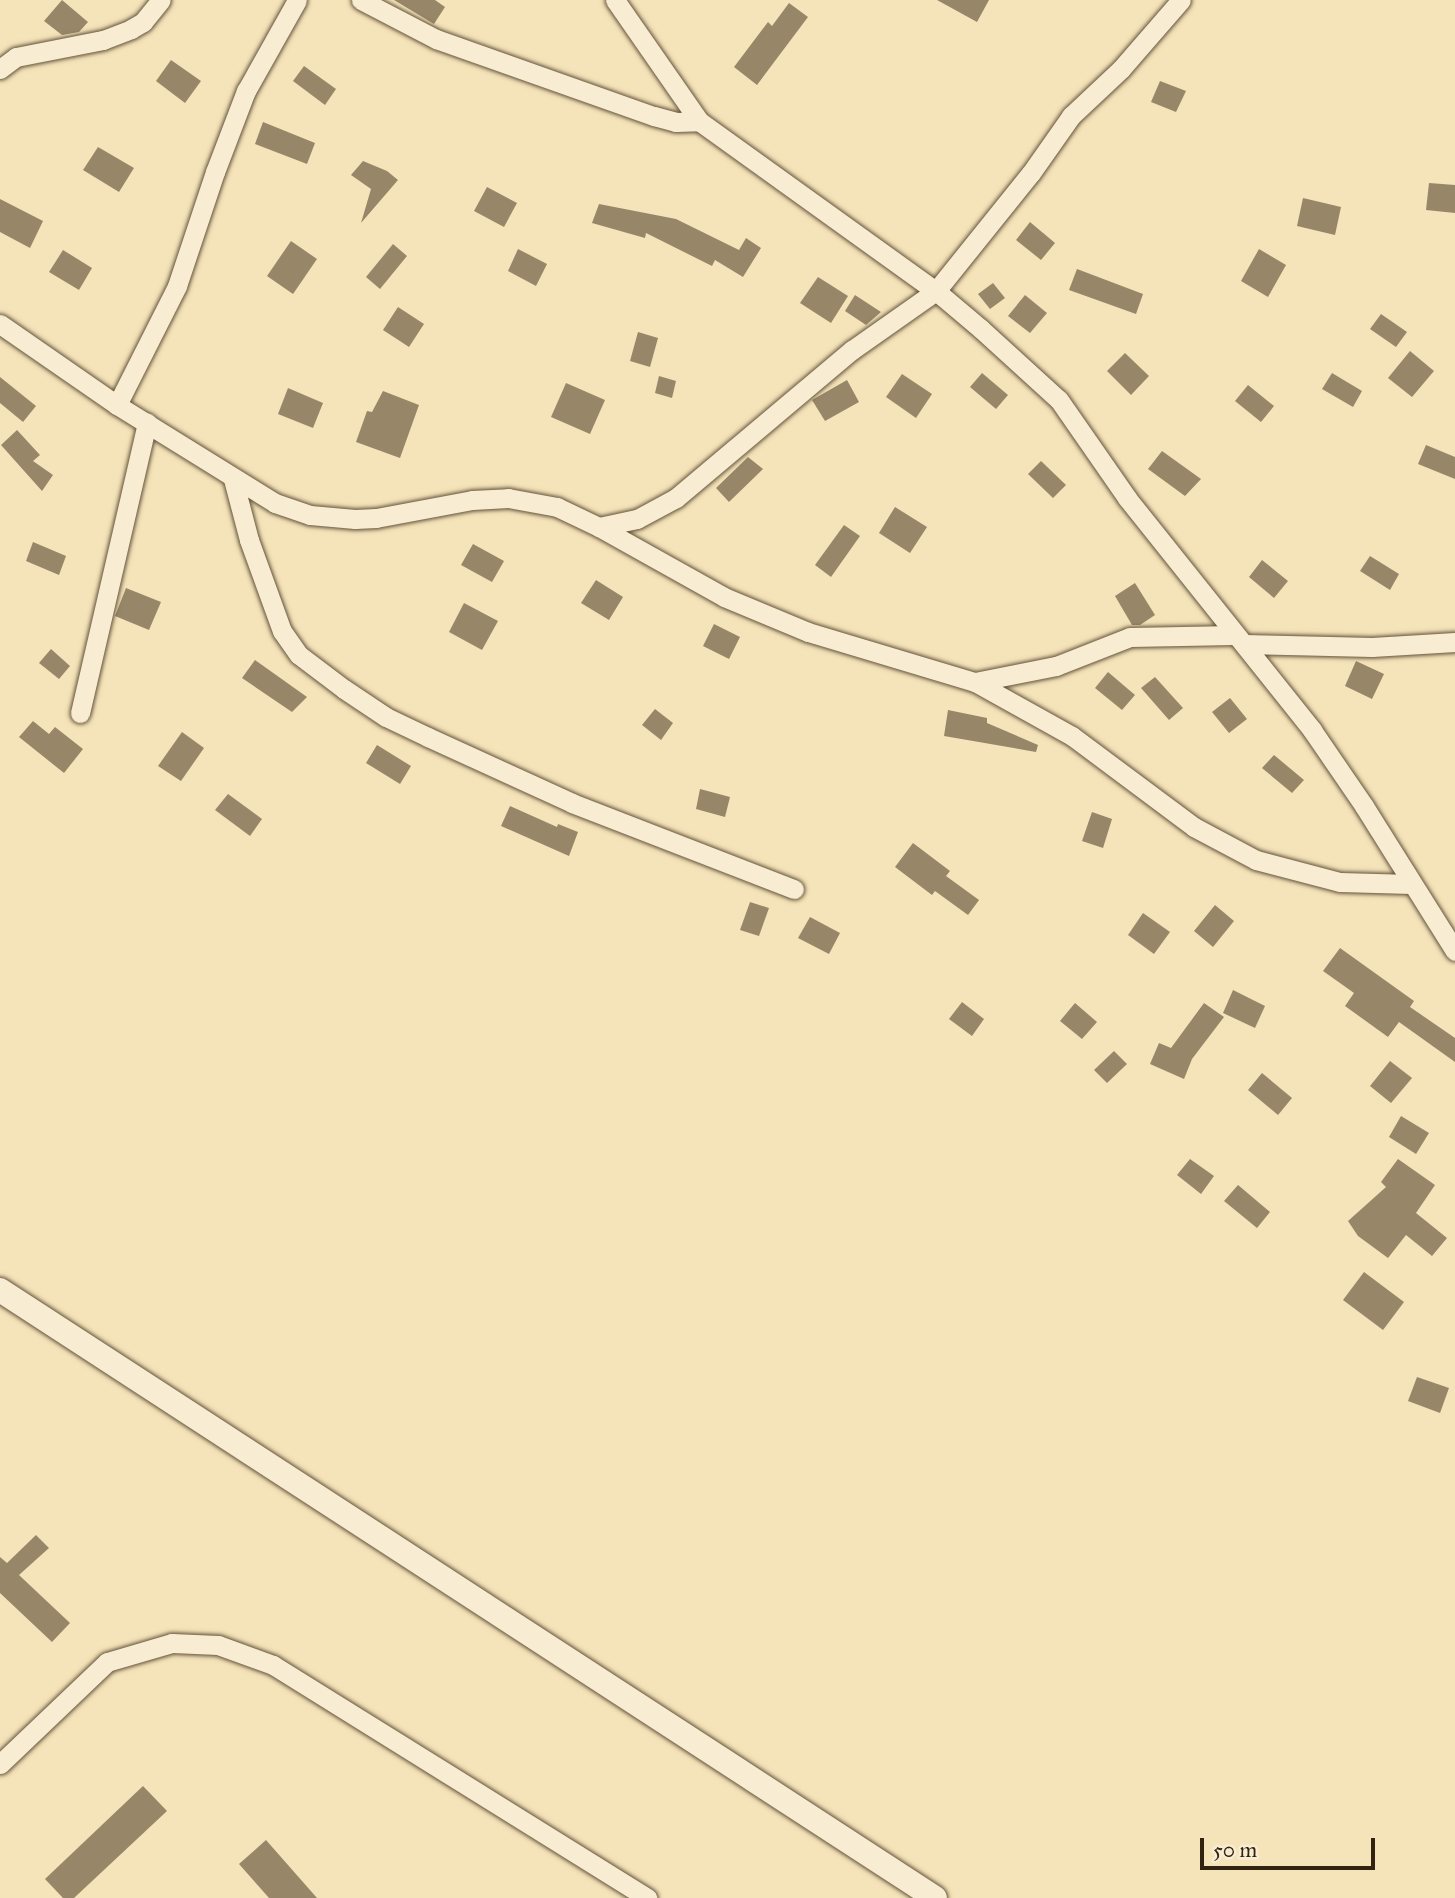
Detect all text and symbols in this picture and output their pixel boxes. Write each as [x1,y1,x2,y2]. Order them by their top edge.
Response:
scale bar [1203,1825,1378,1869]
text: 50 m [1213,1837,1257,1863]

